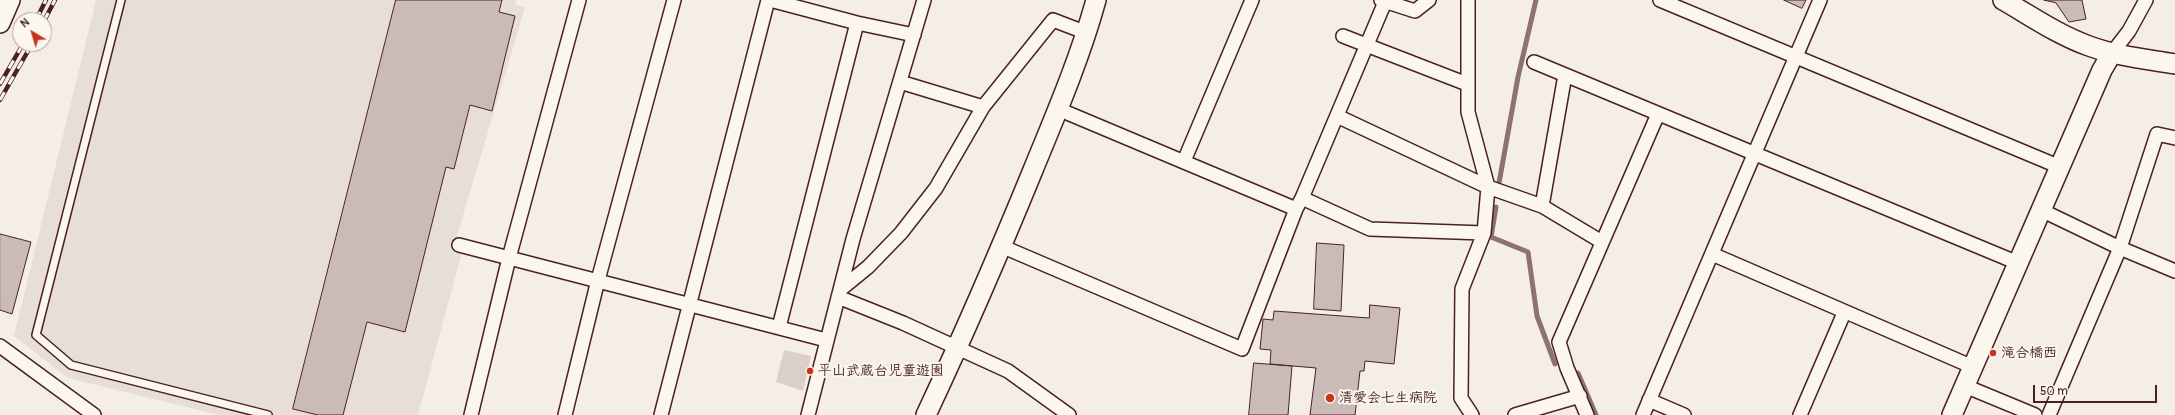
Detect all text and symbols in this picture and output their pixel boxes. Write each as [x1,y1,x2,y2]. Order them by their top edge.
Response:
north arrow [12,12,52,52]
text: N [18,16,32,30]
place label: 滝合橋西 [2001,345,2057,361]
marker: 滝合橋西 [1988,348,1998,358]
place label: 平山武蔵台児童遊園 [818,363,944,379]
marker: 平山武蔵台児童遊園 [805,366,815,376]
scale bar [2035,377,2159,403]
text: 50 m [2040,384,2068,399]
place label: 清愛会七生病院 [1339,390,1437,406]
marker: 清愛会七生病院 [1324,392,1336,404]

